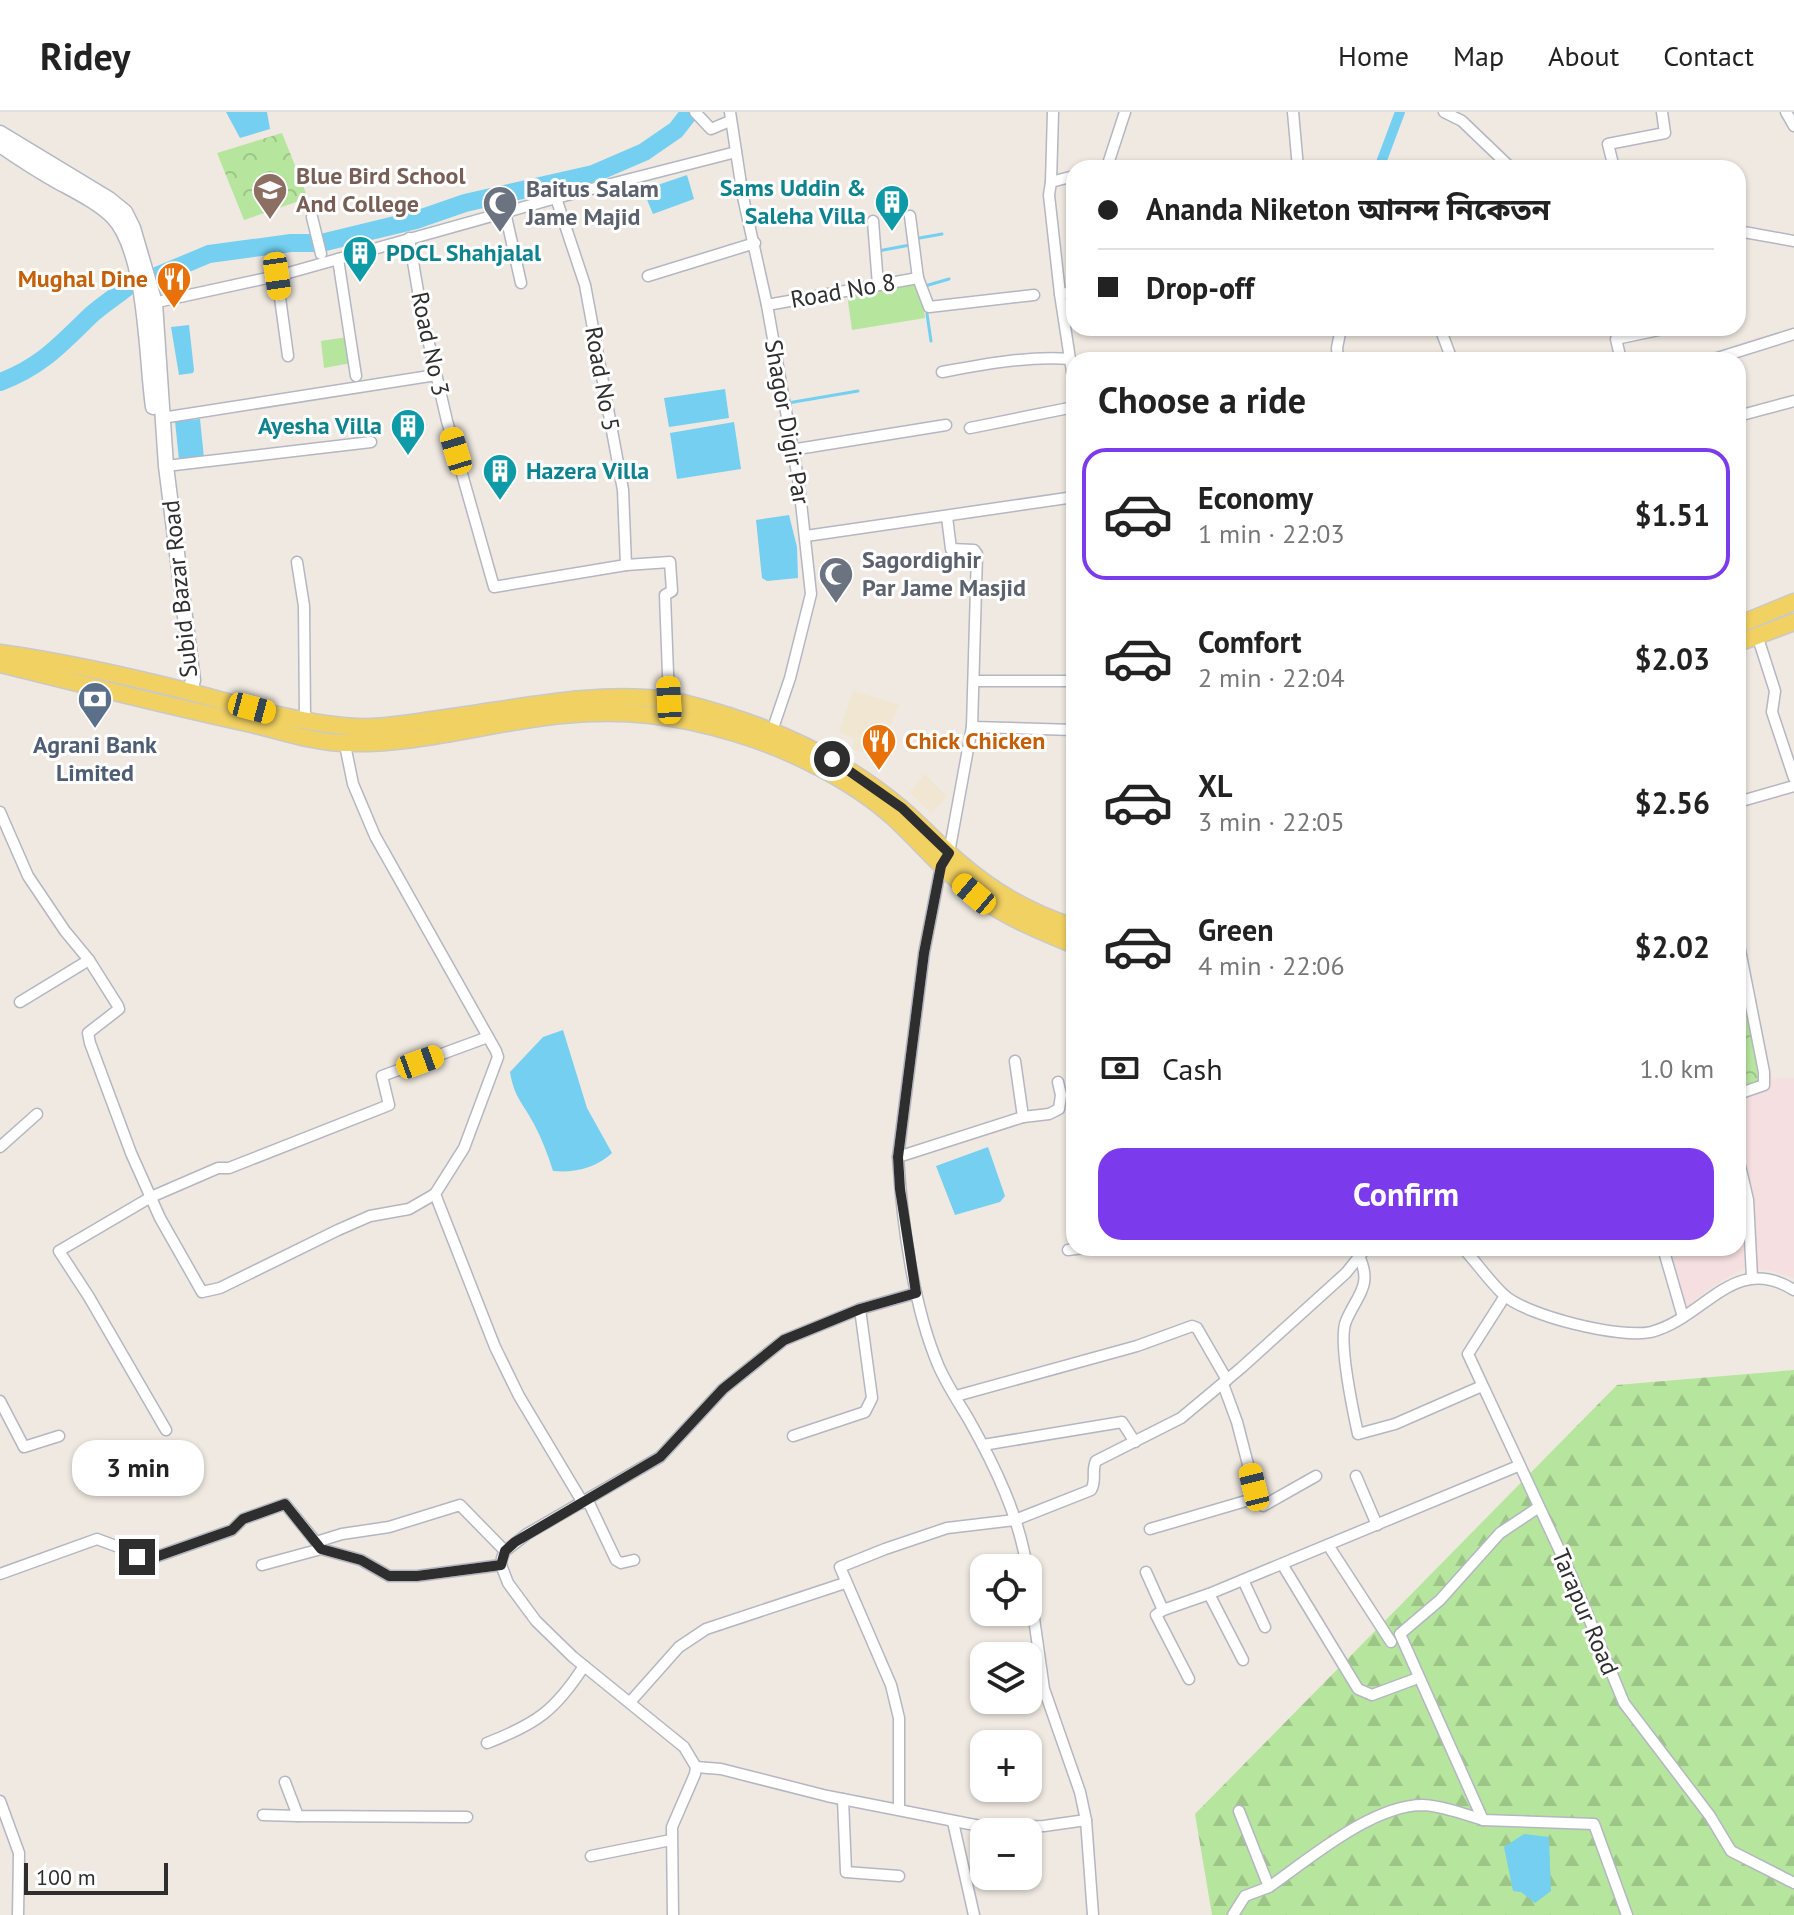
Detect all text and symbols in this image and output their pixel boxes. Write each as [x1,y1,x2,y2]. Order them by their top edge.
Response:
text: Ridey [40,31,131,80]
text: Home [1338,37,1409,74]
text: Map [1453,37,1504,74]
text: About [1548,37,1619,74]
text: Contact [1663,37,1754,74]
place label: Blue Bird School And College [296,160,466,219]
school or university icon: Blue Bird School And College [251,171,289,221]
place label: Sams Uddin & Saleha Villa [720,172,866,231]
place label: Baitus Salam Jame Majid [525,173,659,232]
building icon: Sams Uddin & Saleha Villa [873,183,911,233]
mosque icon: Baitus Salam Jame Majid [481,184,519,234]
text: Ananda Niketon আনন্দ নিকেতন [1146,189,1550,228]
building icon: PDCL Shahjalal [341,234,379,284]
place label: PDCL Shahjalal [386,237,542,268]
car [262,251,292,301]
restaurant icon: Mughal Dine [155,260,193,310]
place label: Mughal Dine [18,263,148,294]
street label: Road No 8 [788,266,898,315]
text: Drop-off [1146,268,1254,307]
street label: Road No 3 [404,289,457,399]
street label: Road No 5 [578,324,627,434]
street label: Shagor Digir Par [758,337,817,507]
text: Choose a ride [1098,376,1306,423]
building icon: Ayesha Villa [389,407,427,457]
place label: Ayesha Villa [258,410,382,441]
car [438,425,474,477]
building icon: Hazera Villa [481,452,519,502]
place label: Hazera Villa [526,455,649,486]
icon: car [1102,478,1174,550]
text: Economy [1198,478,1313,517]
text: $1.51 [1635,495,1710,534]
street label: Subid Bazar Road [155,499,204,679]
text: 1 min · 22:03 [1198,517,1345,550]
place label: Sagordighir Par Jame Masjid [862,544,1026,603]
mosque icon: Sagordighir Par Jame Masjid [817,555,855,605]
icon: car [1102,622,1174,694]
text: Comfort [1198,622,1301,661]
text: $2.03 [1635,639,1710,678]
text: 2 min · 22:04 [1198,661,1345,694]
car [656,675,682,725]
bank icon: Agrani Bank Limited [76,680,114,730]
car [226,690,278,726]
restaurant icon: Chick Chicken [860,722,898,772]
place label: Chick Chicken [905,725,1045,756]
place label: Agrani Bank Limited [33,729,157,788]
route start [814,741,850,777]
icon: car [1102,766,1174,838]
text: XL [1198,766,1232,805]
text: $2.56 [1635,783,1710,822]
text: 3 min · 22:05 [1198,805,1345,838]
car [948,869,1000,919]
icon: car [1102,910,1174,982]
text: Green [1198,910,1273,949]
text: $2.02 [1635,927,1710,966]
text: 4 min · 22:06 [1198,949,1345,982]
car [393,1043,447,1081]
icon: cash [1098,1046,1142,1090]
text: Cash [1162,1049,1223,1088]
text: 1.0 km [1640,1052,1714,1085]
button: Confirm [1098,1148,1714,1240]
callout: 3 min [71,1441,203,1497]
text: 3 min [106,1451,170,1484]
car [1237,1461,1271,1513]
route end [119,1539,155,1575]
street label: Tarapur Road [1545,1544,1626,1680]
map controls [970,1554,1042,1890]
button: locate [970,1554,1042,1626]
button: layers [970,1642,1042,1714]
button: + [970,1730,1042,1802]
button: − [970,1818,1042,1890]
scale bar [24,1859,168,1895]
text: 100 m [36,1863,96,1891]

